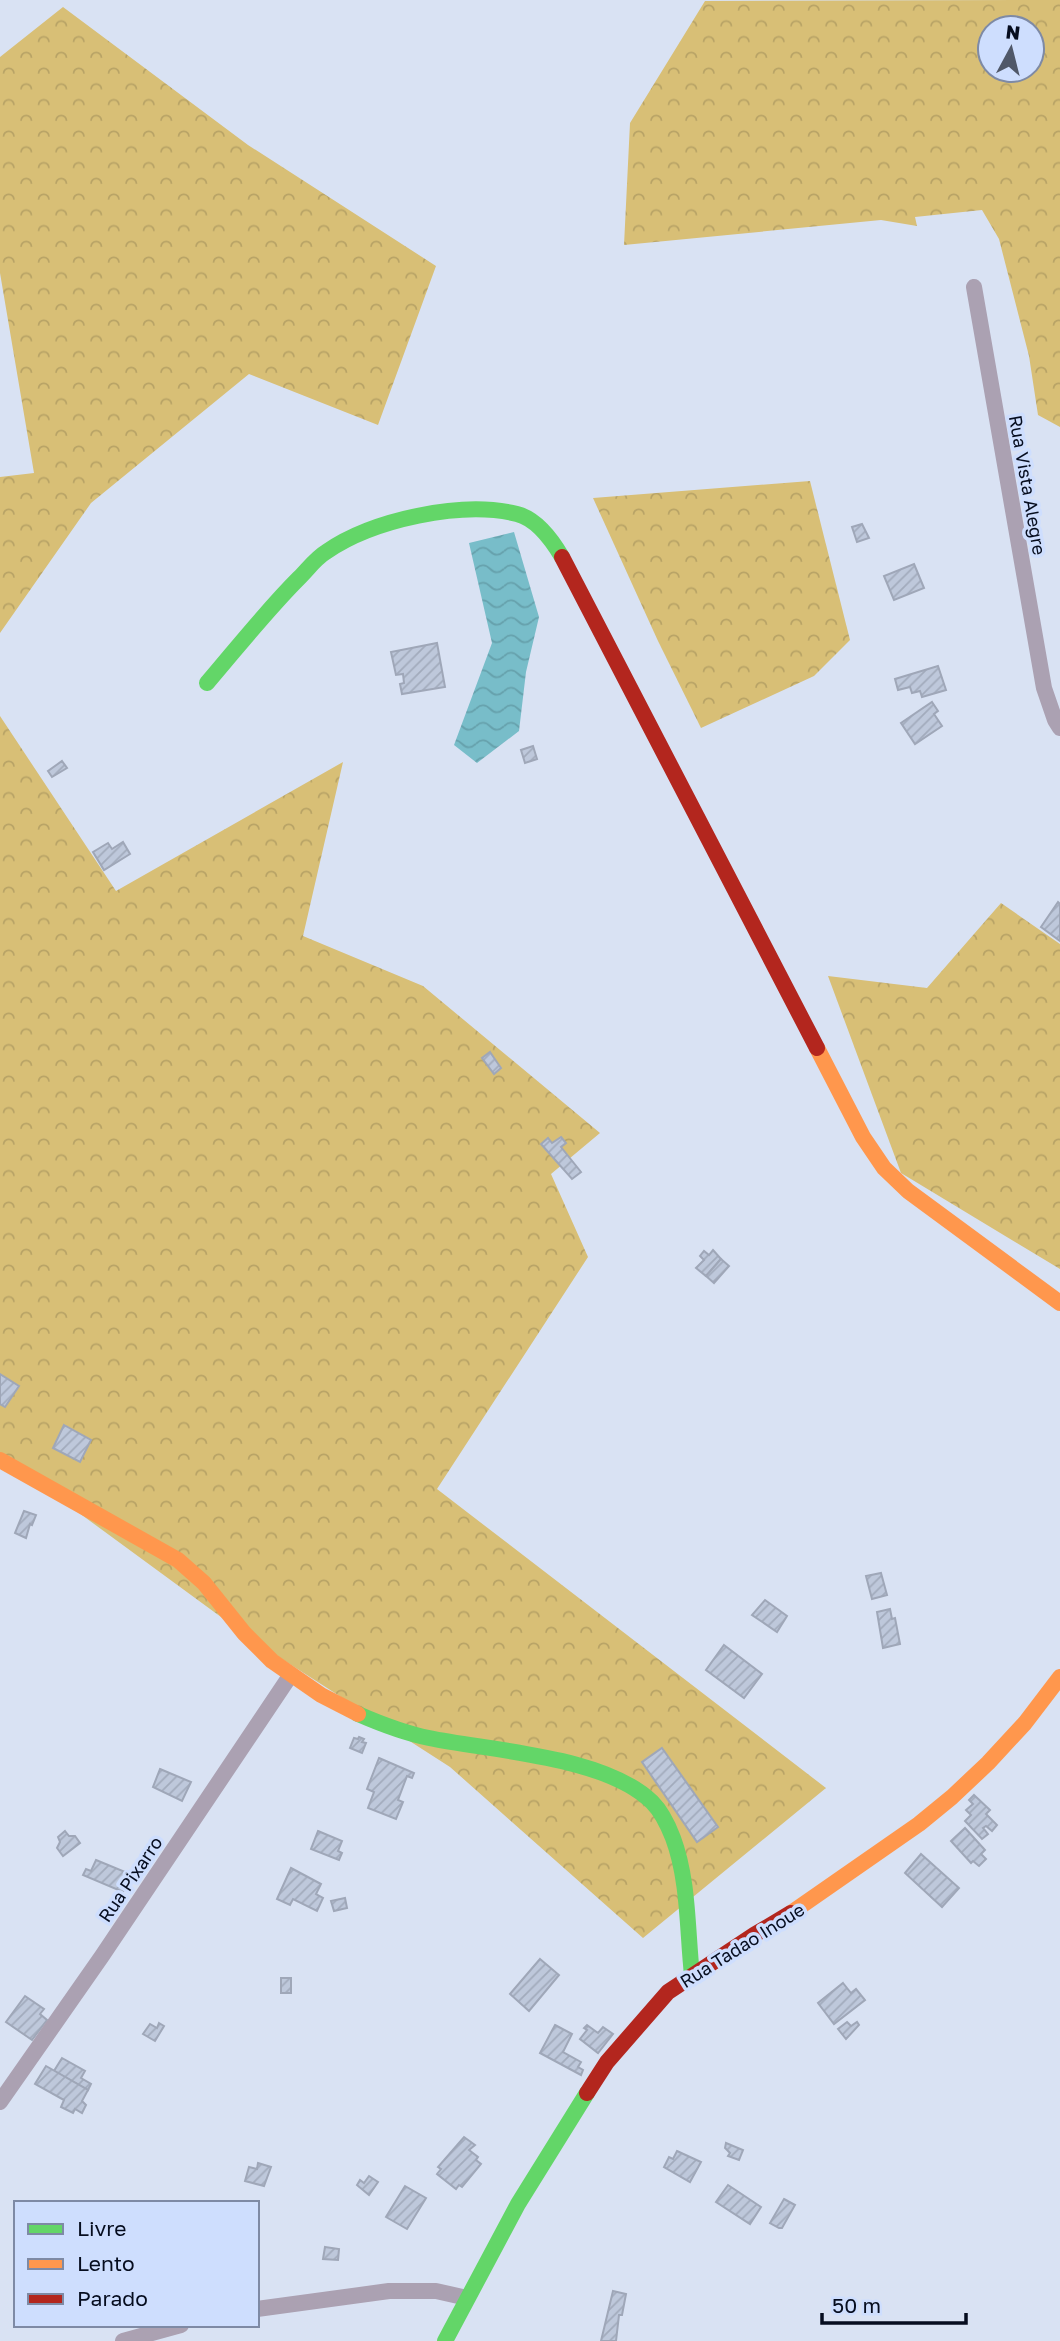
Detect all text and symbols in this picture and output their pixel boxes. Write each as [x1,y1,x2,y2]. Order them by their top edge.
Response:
north arrow [976,14,1046,84]
text: N [1005,19,1022,44]
street label: Rua Vista Alegre [1005,413,1051,557]
street label: Rua Pixarro [93,1832,167,1926]
street label: Rua Tadao Inoue [676,1898,808,1992]
legend [14,2201,259,2327]
text: Livre [77,2215,127,2241]
text: Lento [77,2250,135,2276]
scale bar [822,2282,965,2326]
text: Parado [77,2285,148,2311]
text: 50 m [832,2292,881,2318]

